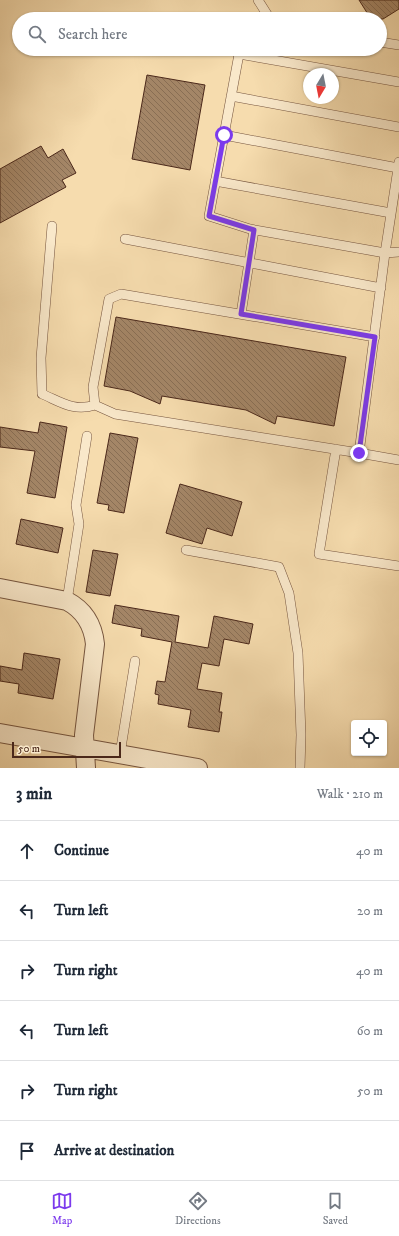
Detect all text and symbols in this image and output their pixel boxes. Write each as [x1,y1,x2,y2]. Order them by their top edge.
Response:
search box [12,12,387,56]
icon: search [26,23,48,45]
text: Search here [58,25,127,44]
north arrow [303,68,339,104]
route start [215,126,233,144]
route end [350,444,368,462]
map controls [351,720,387,756]
button: locate [351,720,387,756]
scale bar [12,740,121,759]
text: 50 m [18,742,40,756]
text: 3 min [16,783,52,805]
text: Walk · 210 m [317,786,383,802]
icon: ahead [16,840,38,862]
text: Continue [54,841,109,860]
text: 40 m [356,843,383,859]
icon: left [16,900,38,922]
text: Turn left [54,901,108,920]
text: 20 m [357,903,383,919]
icon: right [16,960,38,982]
text: Turn right [54,961,117,980]
text: 40 m [356,963,383,979]
icon: left [16,1020,38,1042]
text: Turn left [54,1021,108,1040]
text: 60 m [357,1023,383,1039]
icon: right [16,1080,38,1102]
text: Turn right [54,1081,117,1100]
text: 50 m [357,1083,383,1099]
icon: arrive [16,1140,38,1162]
text: Arrive at destination [54,1141,174,1160]
tab: Map [51,1190,73,1228]
tab: Directions [175,1190,221,1228]
tab: Saved [323,1190,348,1228]

